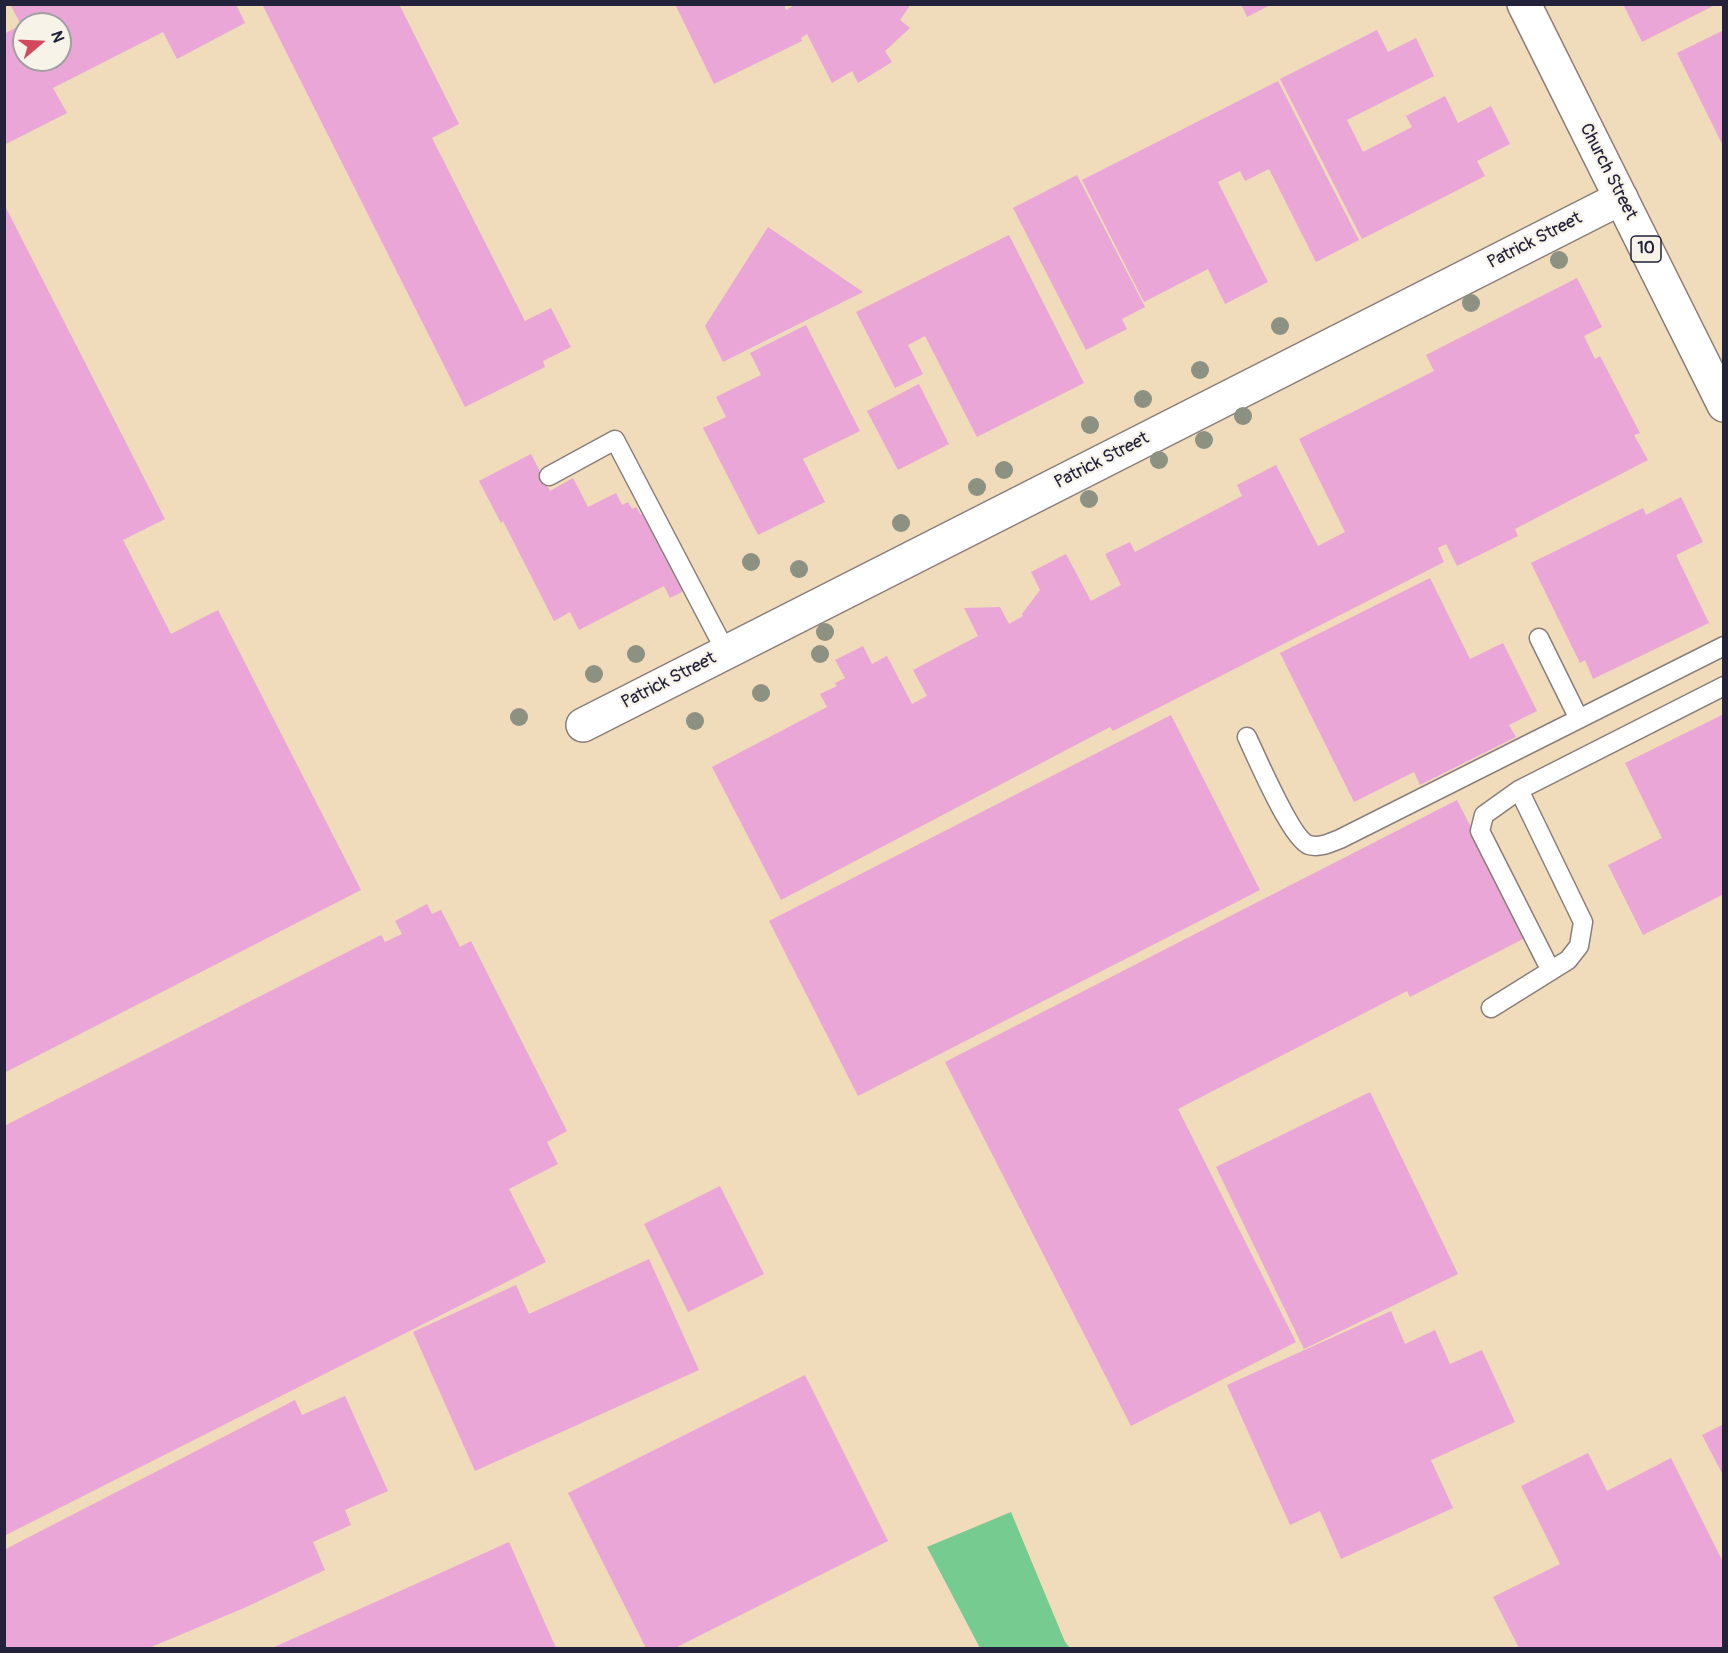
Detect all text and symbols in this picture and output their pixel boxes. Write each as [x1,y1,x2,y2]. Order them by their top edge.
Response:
north arrow [12,12,72,72]
text: N [46,28,68,45]
street label: Church Street [1574,120,1642,224]
street label: Patrick Street [1484,208,1586,274]
road number: 10 [1631,236,1661,262]
street label: Patrick Street [1051,428,1153,494]
street label: Patrick Street [618,648,720,714]

